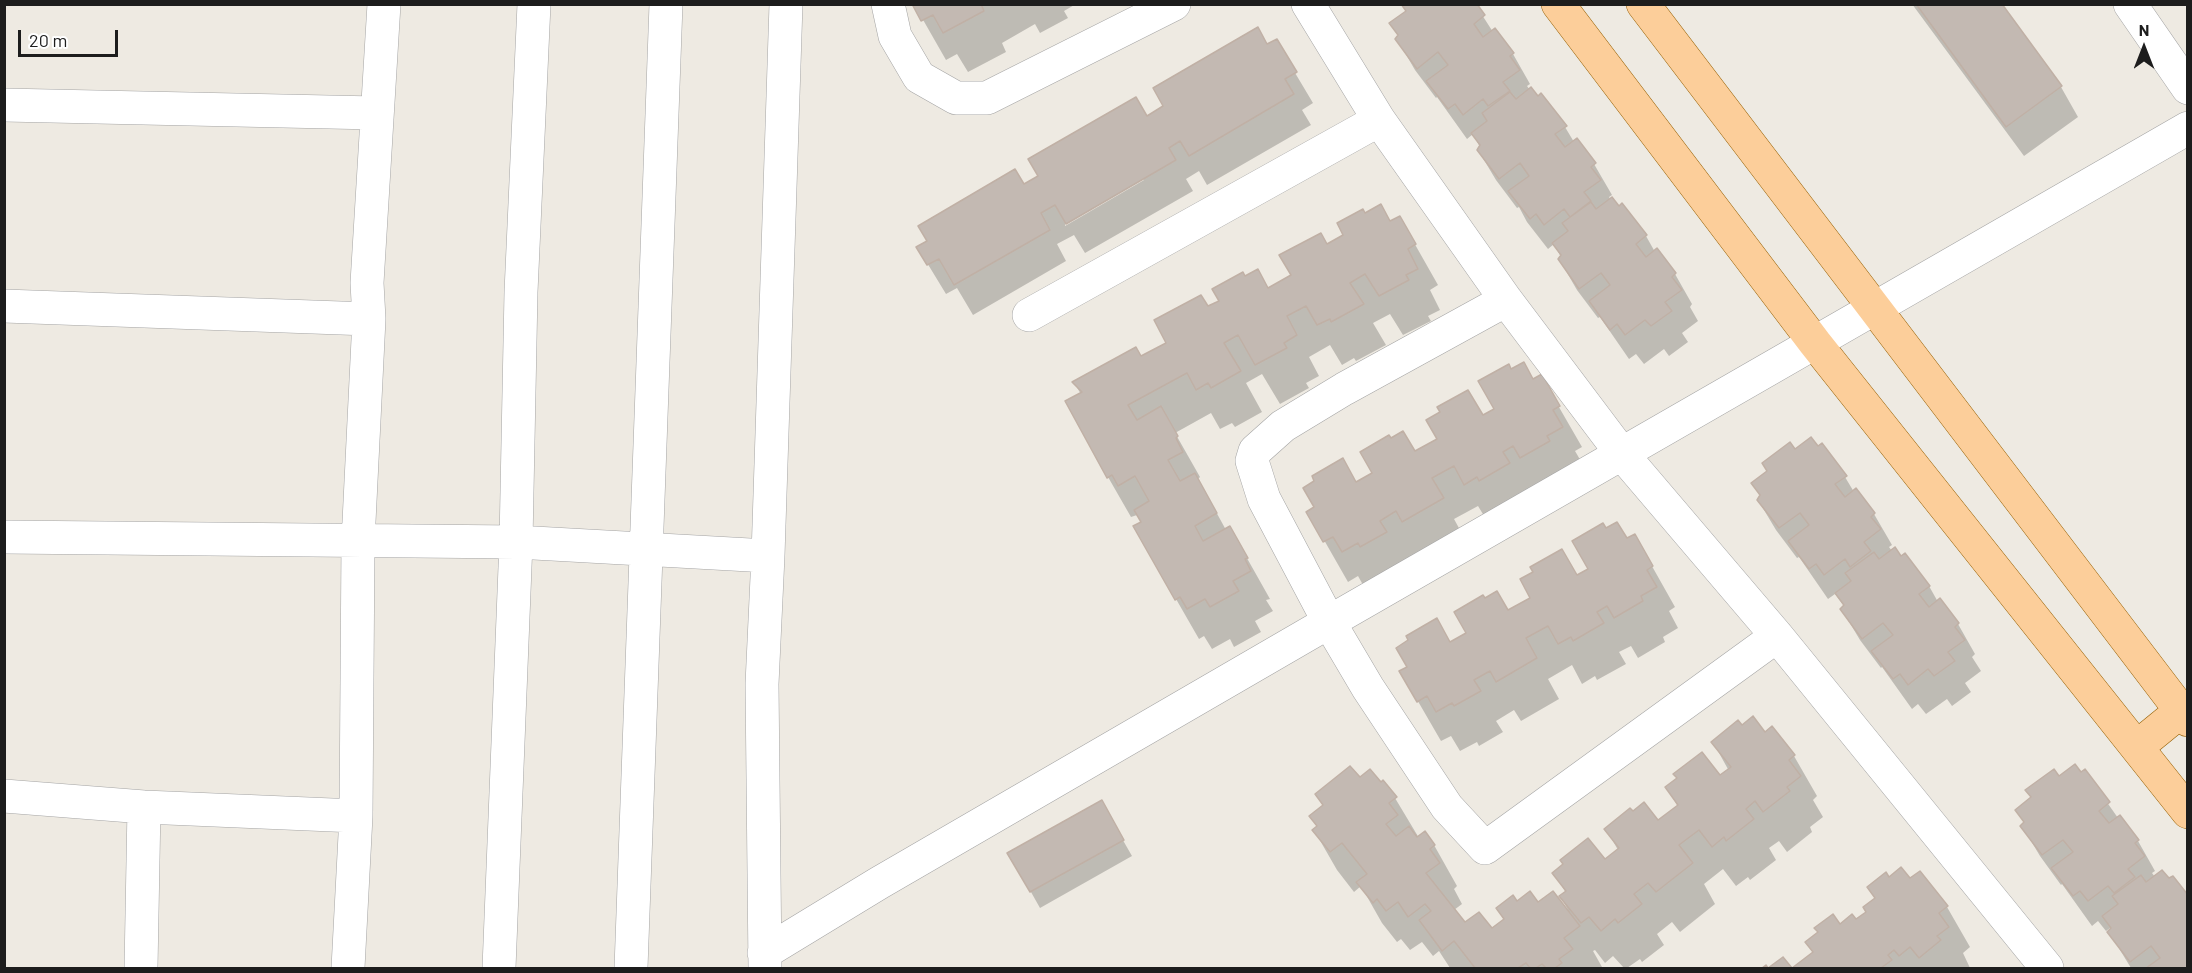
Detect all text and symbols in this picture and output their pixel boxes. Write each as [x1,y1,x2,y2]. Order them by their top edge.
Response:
scale bar [21,18,122,56]
north arrow [2114,18,2174,78]
text: N [2139,20,2149,39]
text: 20 m [29,29,67,51]

